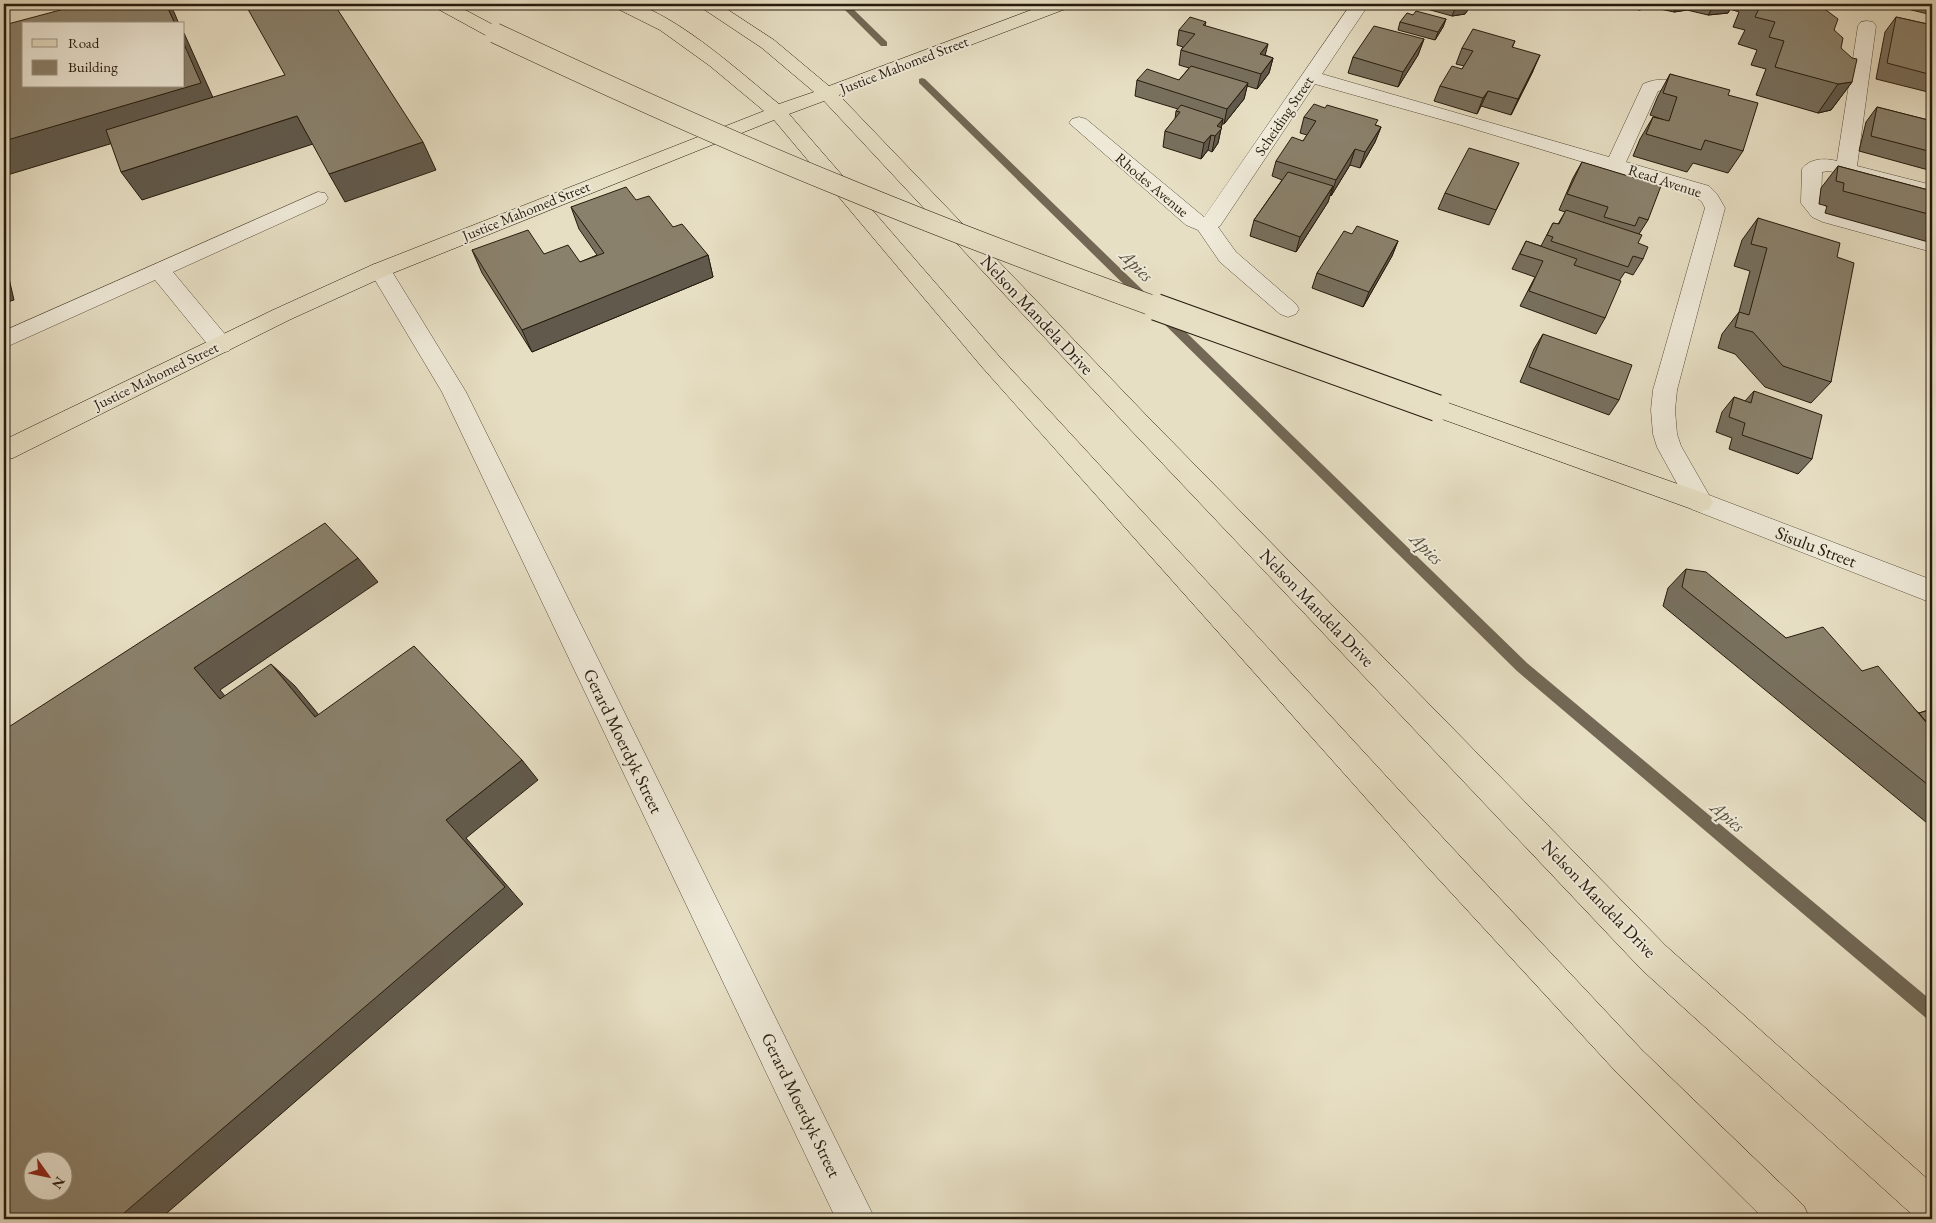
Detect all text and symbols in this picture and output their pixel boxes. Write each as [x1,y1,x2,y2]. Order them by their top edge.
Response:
legend [22,22,185,88]
street label: Justice Mahomed Street [835,31,971,99]
text: Road [68,33,100,52]
text: Building [68,57,118,76]
street label: Scheiding Street [1250,72,1317,159]
street label: Rhodes Avenue [1112,148,1193,221]
street label: Read Avenue [1626,160,1704,201]
street label: Justice Mahomed Street [457,176,593,246]
water label: Apies [1113,242,1159,288]
street label: Nelson Mandela Drive [976,250,1099,379]
street label: Justice Mahomed Street [89,337,221,415]
street label: Sisulu Street [1772,521,1860,573]
water label: Apies [1403,525,1449,571]
street label: Nelson Mandela Drive [1255,544,1380,672]
street label: Gerard Moerdyk Street [578,665,669,817]
water label: Apies [1704,793,1751,838]
street label: Nelson Mandela Drive [1537,835,1662,963]
street label: Gerard Moerdyk Street [756,1029,847,1181]
north arrow [22,1150,72,1200]
text: N [48,1173,70,1193]

